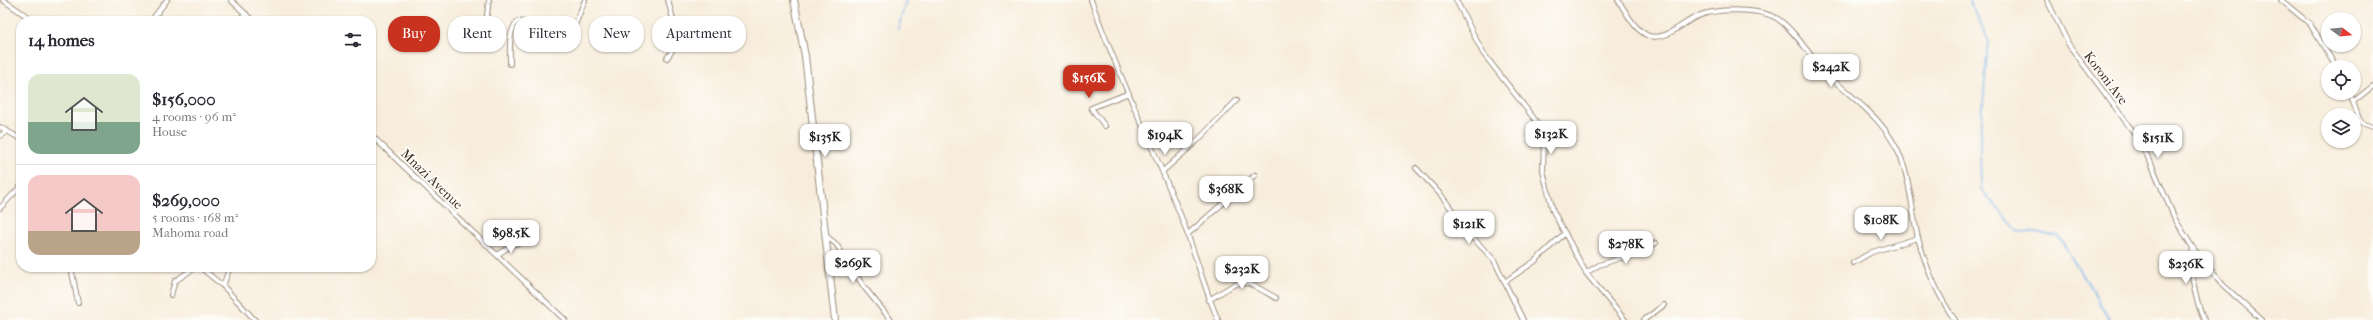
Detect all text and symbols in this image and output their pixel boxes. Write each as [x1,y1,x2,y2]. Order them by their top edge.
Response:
north arrow [2321,12,2361,52]
map controls [2321,12,2361,148]
chip: Buy [388,16,440,52]
chip: Rent [448,16,506,52]
chip: Filters [514,16,581,52]
chip: New [589,16,644,52]
chip: Apartment [652,16,746,52]
icon: filters [342,29,364,51]
text: 14 homes [28,30,95,50]
street label: Koroni Ave [2081,48,2131,108]
pin: $242K [1803,54,1859,88]
text: $242K [1812,59,1850,74]
button: locate [2321,60,2361,100]
pin: $156K [1061,65,1117,99]
text: $156K [1072,70,1106,85]
text: $156,000 [152,89,216,109]
icon: home [60,90,108,138]
button: layers [2321,108,2361,148]
text: 4 rooms · 96 m² [152,109,236,124]
pin: $132K [1523,121,1579,155]
pin: $194K [1137,122,1193,156]
text: House [152,124,187,139]
pin: $135K [797,124,853,158]
pin: $151K [2130,125,2186,159]
text: $132K [1534,126,1568,141]
text: $194K [1147,127,1183,142]
text: $135K [809,129,841,144]
text: $151K [2142,130,2174,145]
street label: Mnazi Avenue [398,146,466,213]
pin: $368K [1198,176,1254,210]
text: $368K [1208,181,1244,196]
text: $269,000 [152,190,220,210]
icon: home [60,191,108,239]
pin: $108K [1853,207,1909,241]
text: 5 rooms · 168 m² [152,210,238,225]
pin: $121K [1441,211,1497,245]
text: $108K [1864,212,1898,227]
text: $121K [1453,216,1485,231]
pin: $98.5K [478,220,544,254]
text: Mahoma road [152,225,228,240]
text: $98.5K [492,225,530,240]
pin: $278K [1598,231,1654,265]
text: $278K [1608,236,1644,251]
pin: $269K [825,250,881,284]
pin: $236K [2158,251,2214,285]
text: $269K [834,255,872,270]
pin: $232K [1214,256,1270,290]
text: $236K [2168,256,2204,271]
text: $232K [1224,261,1260,276]

